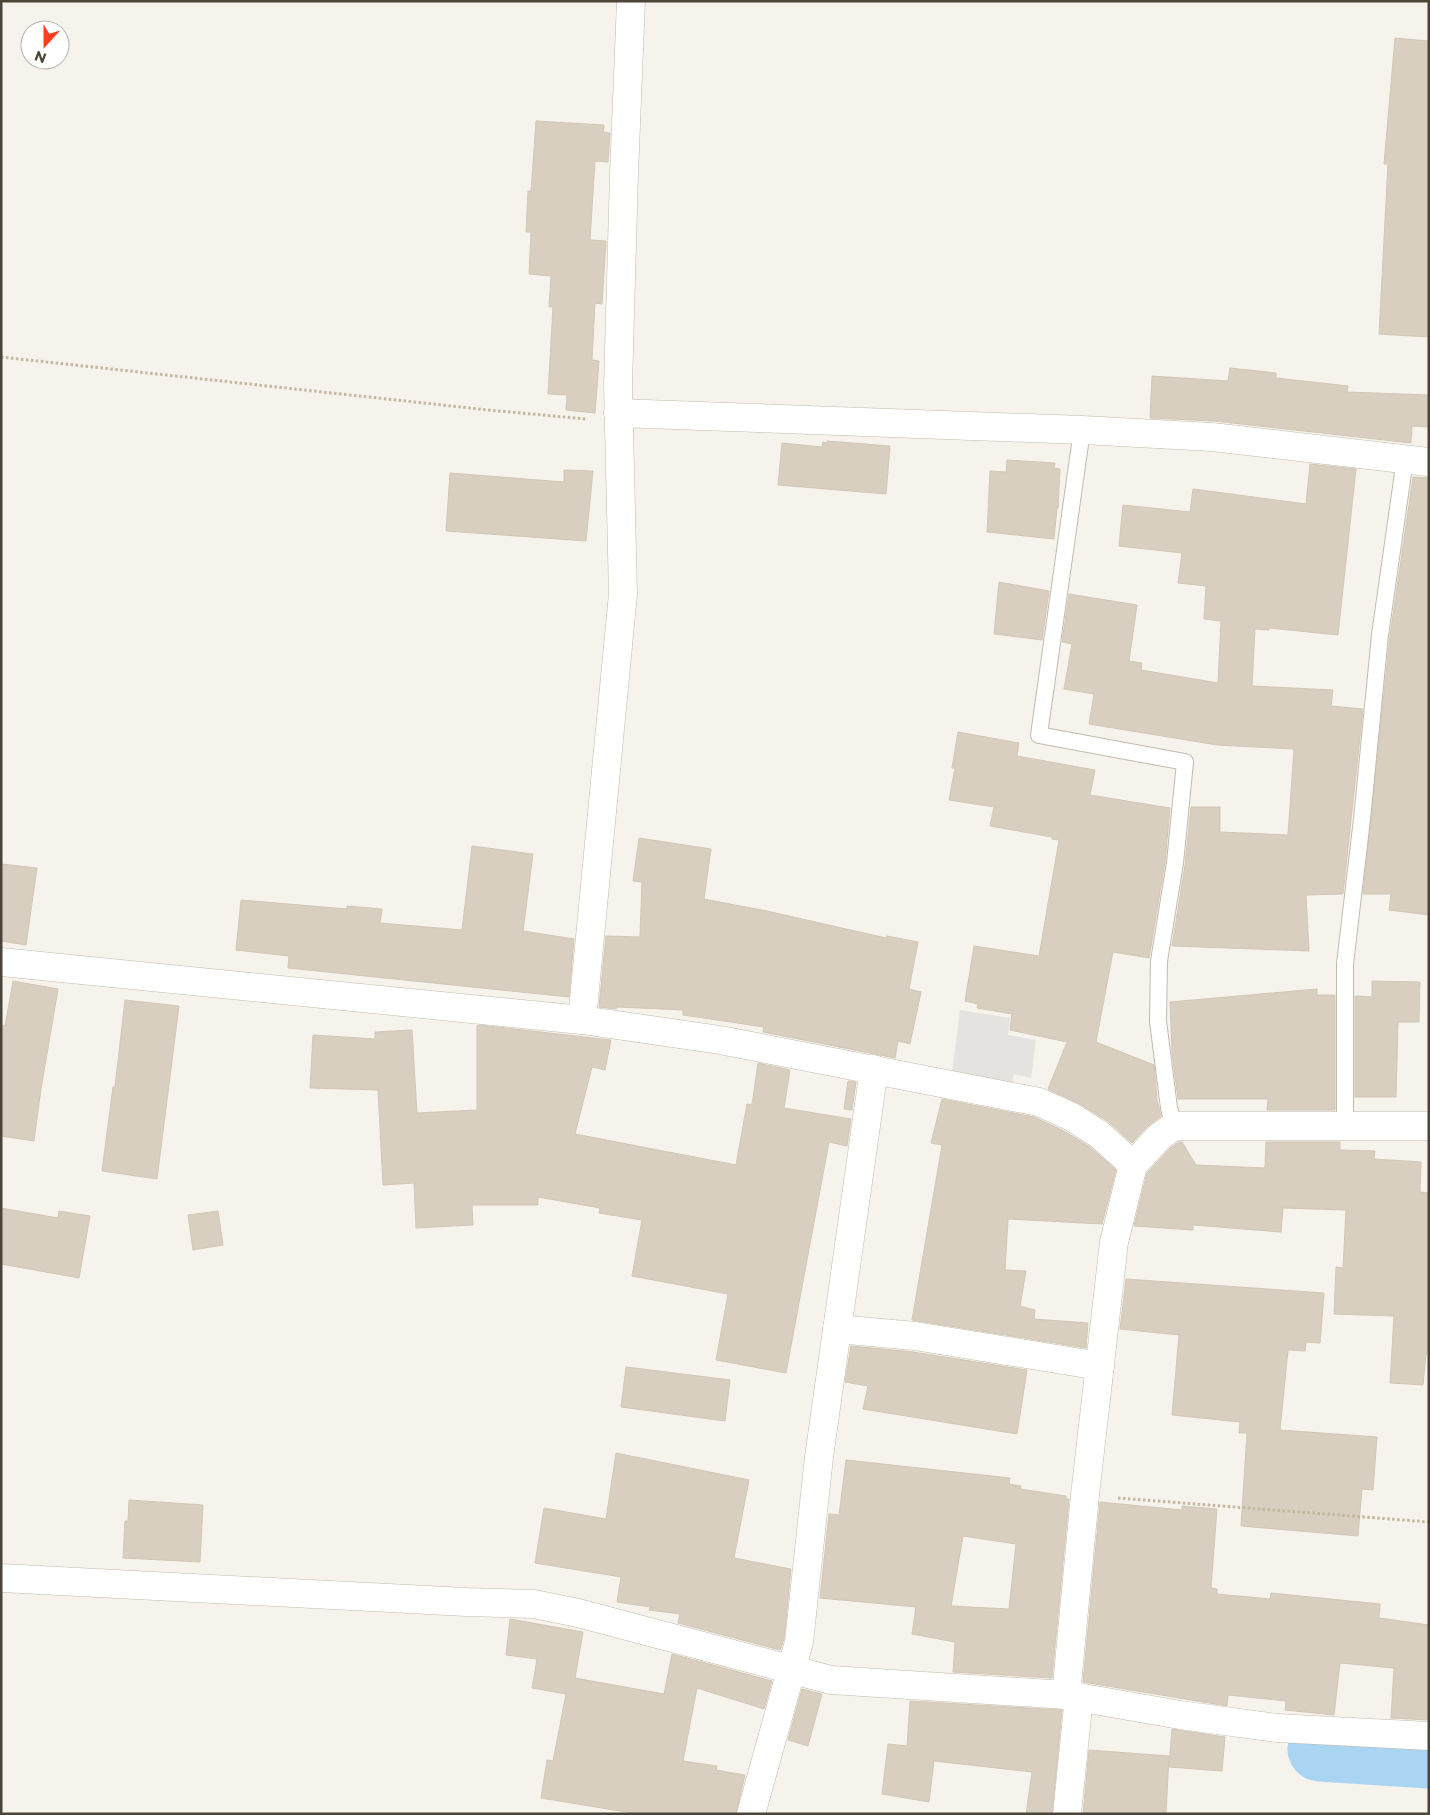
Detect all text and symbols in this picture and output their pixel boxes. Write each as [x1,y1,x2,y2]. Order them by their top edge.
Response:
north arrow [20,20,70,70]
text: N [32,47,49,68]

